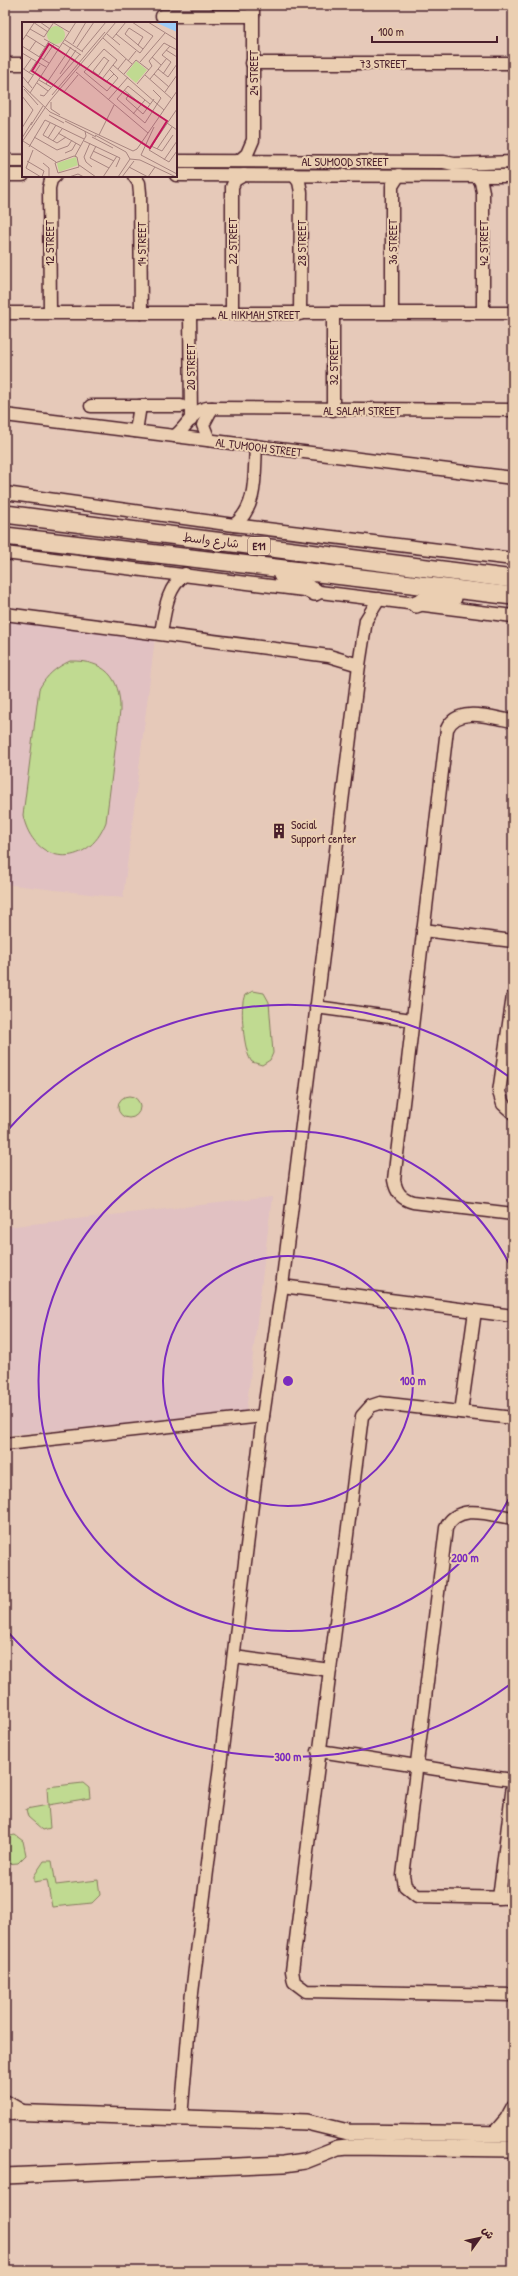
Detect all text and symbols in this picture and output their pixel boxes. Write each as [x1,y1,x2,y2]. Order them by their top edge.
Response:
scale bar [372,18,497,44]
inset map [22,22,177,177]
text: 100 m [378,23,404,40]
street label: 24 STREET [245,50,262,96]
street label: 73 STREET [360,55,407,72]
street label: AL SUMOOD STREET [302,153,389,170]
street label: 22 STREET [224,217,241,264]
street label: 28 STREET [293,219,310,266]
street label: 36 STREET [384,219,401,265]
street label: 12 STREET [41,220,58,266]
street label: 42 STREET [475,220,492,266]
street label: 14 STREET [133,221,150,266]
street label: AL HIKMAH STREET [218,306,300,323]
street label: 32 STREET [325,338,342,385]
street label: 20 STREET [182,343,199,390]
street label: AL SALAM STREET [323,402,401,419]
street label: AL TUMOOH STREET [215,433,304,461]
street label: شارع واسط [182,528,240,553]
road number: E11 [248,537,270,555]
place label: Social Support center [291,816,357,847]
building icon: Social Support center [270,822,288,840]
text: 100 m [400,1372,426,1389]
centre of rings [281,1374,295,1388]
text: 200 m [451,1549,479,1566]
text: 300 m [274,1748,302,1765]
north arrow [460,2218,500,2258]
text: ش [479,2224,498,2241]

